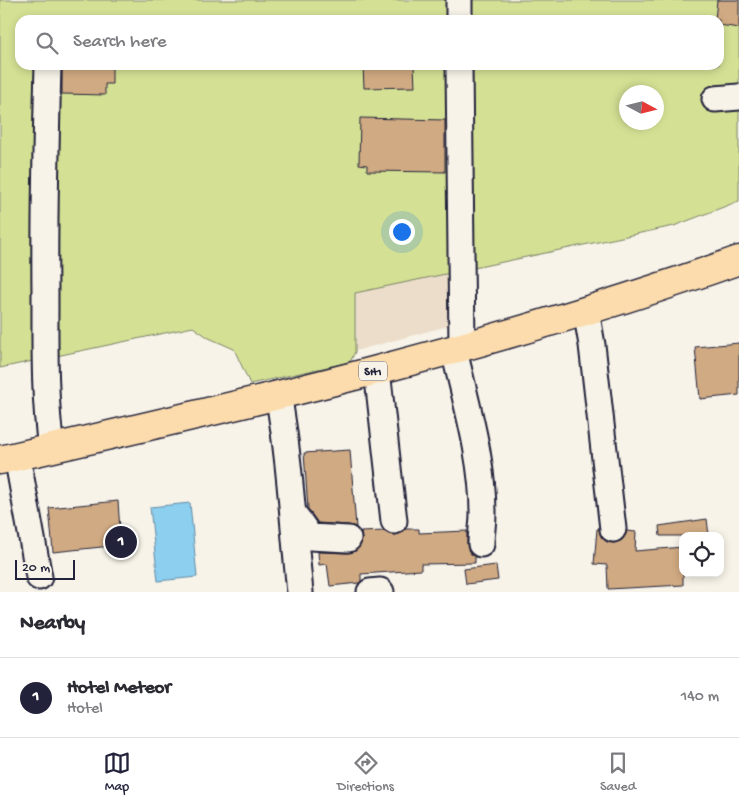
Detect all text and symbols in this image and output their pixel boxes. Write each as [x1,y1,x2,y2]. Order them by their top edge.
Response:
search box [15,15,724,70]
icon: search [33,29,61,57]
text: Search here [73,31,167,54]
north arrow [619,85,664,130]
your location [389,219,415,245]
road number: SH1 [359,362,387,381]
pin: 1 [105,523,137,561]
map controls [679,532,724,577]
button: locate [679,532,724,577]
scale bar [15,557,75,580]
text: 20 m [22,560,50,577]
text: Nearby [20,612,85,637]
text: Hotel Meteor [67,677,171,700]
text: 1 [33,688,39,707]
text: 140 m [681,688,719,707]
text: Hotel [67,700,103,719]
tab: Map [103,749,131,796]
tab: Directions [337,749,394,796]
tab: Saved [600,749,636,796]

